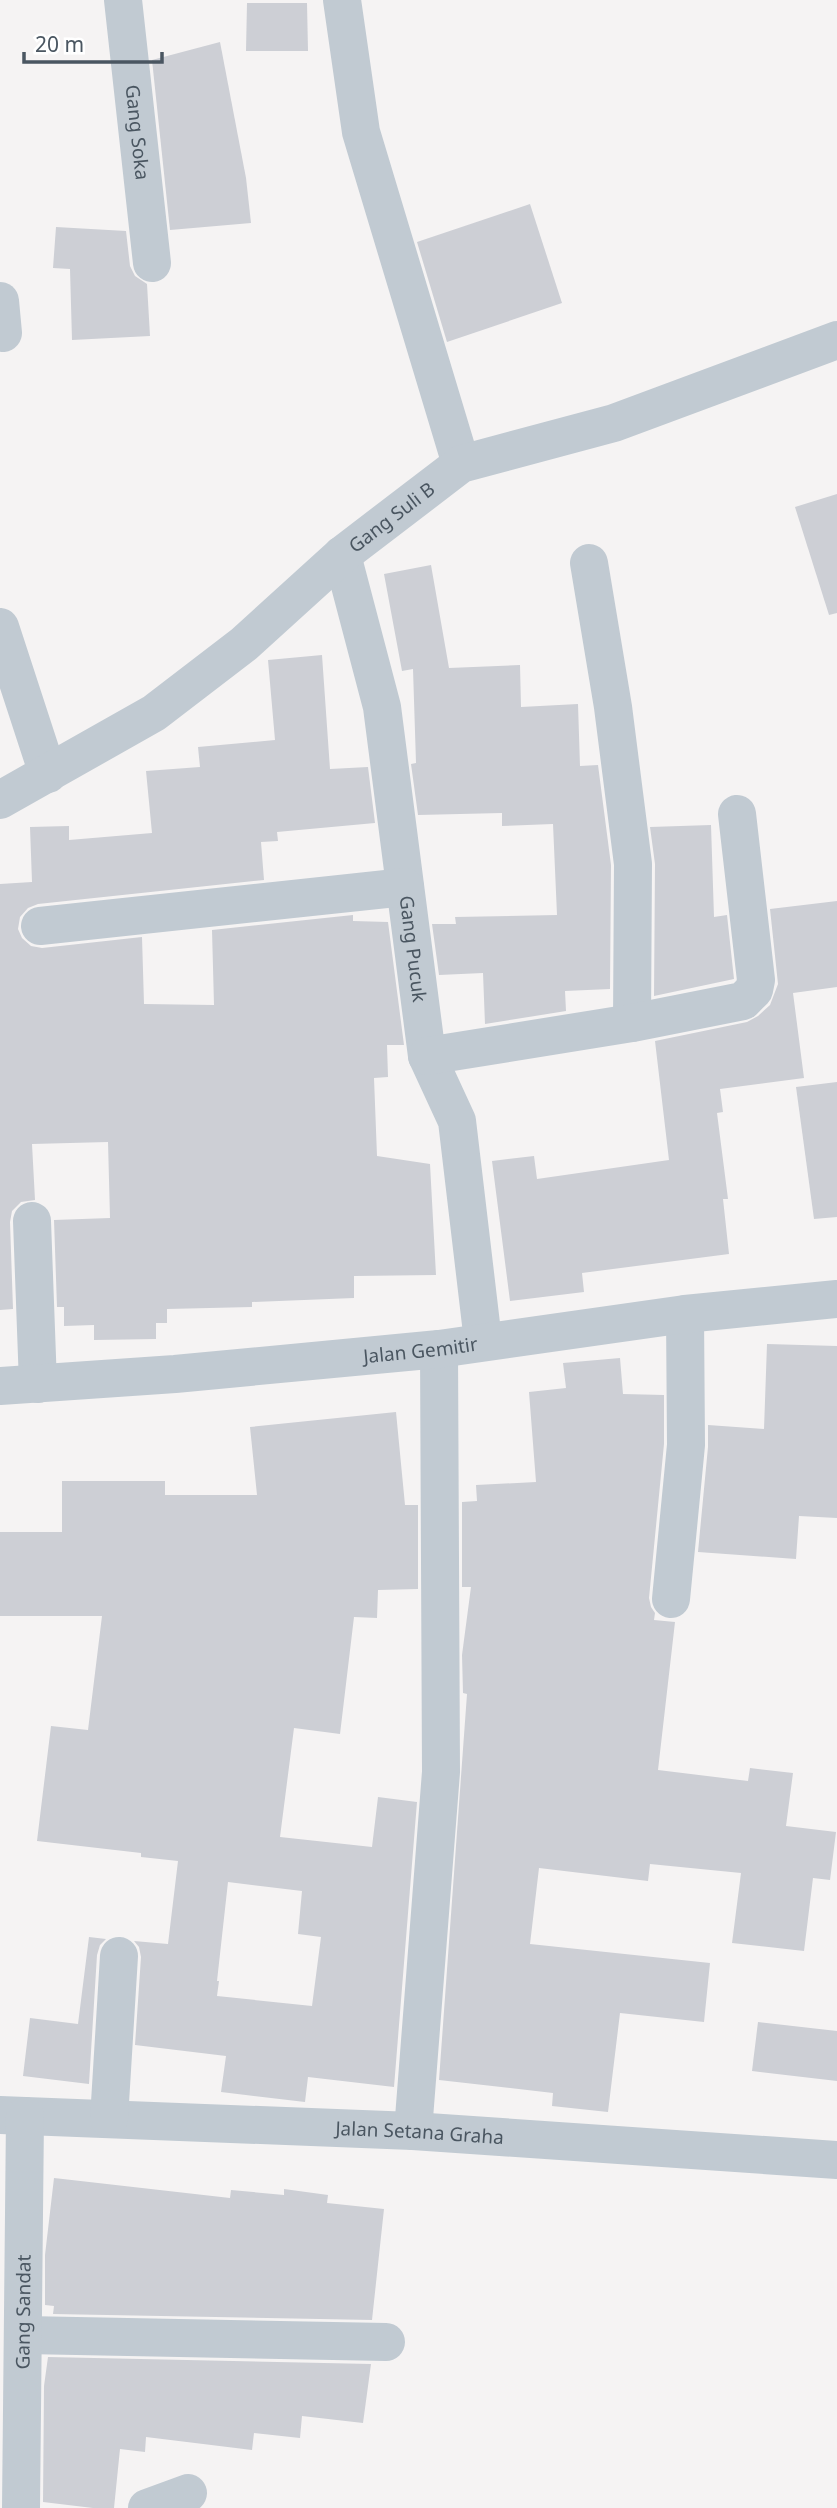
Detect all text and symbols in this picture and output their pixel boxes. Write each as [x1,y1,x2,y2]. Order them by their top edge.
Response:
scale bar [24,21,163,65]
text: 20 m [35,30,84,58]
street label: Gang Soka [119,83,156,181]
street label: Gang Suli B [343,476,440,559]
street label: Gang Pucuk [393,894,433,1004]
street label: Jalan Gemitir [360,1331,479,1369]
street label: Jalan Setana Graha [333,2115,505,2150]
street label: Gang Sandat [9,2254,37,2370]

